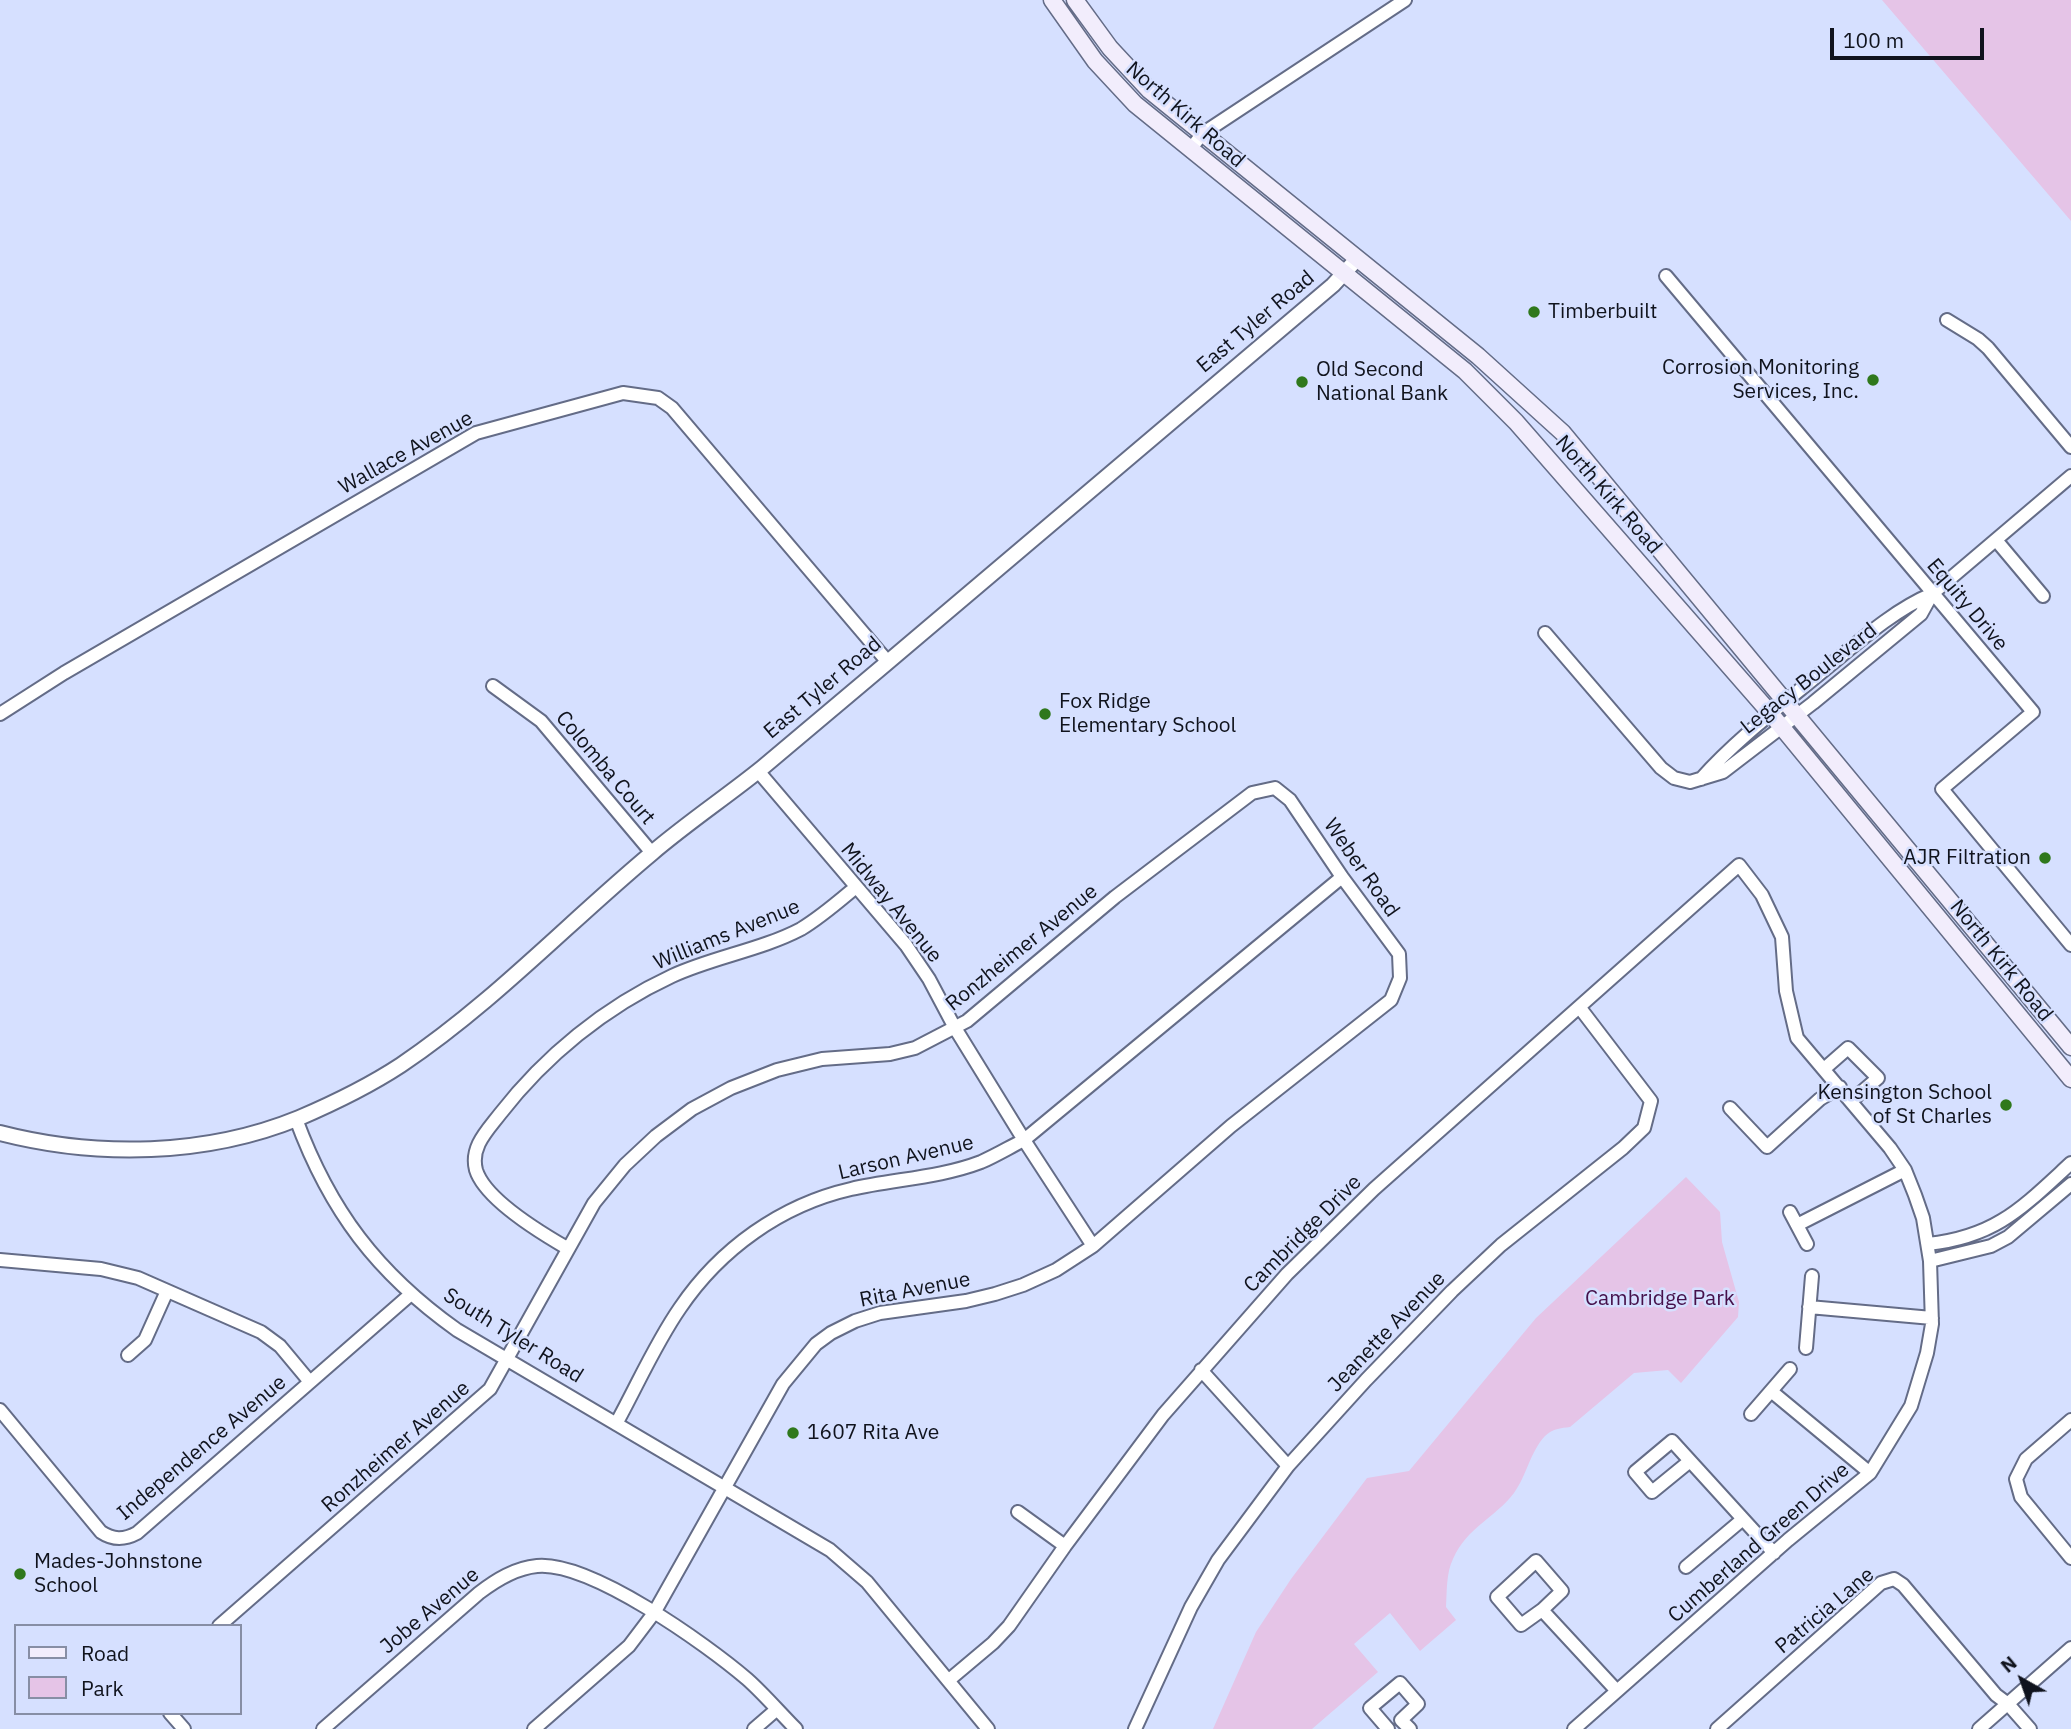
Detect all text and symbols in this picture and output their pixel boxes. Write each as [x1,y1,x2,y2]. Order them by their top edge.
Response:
scale bar [1833,14,1987,58]
text: 100 m [1843,26,1904,54]
street label: North Kirk Road [1120,57,1250,173]
street label: East Tyler Road [1192,266,1320,378]
place label: Timberbuilt [1548,299,1657,325]
marker: Timberbuilt [1526,304,1542,320]
place label: Corrosion Monitoring Services, Inc. [1662,355,1859,405]
place label: Old Second National Bank [1316,357,1448,407]
marker: Corrosion Monitoring Services, Inc. [1865,372,1881,388]
marker: Old Second National Bank [1294,374,1310,390]
street label: Wallace Avenue [335,406,477,500]
street label: North Kirk Road [1550,430,1666,560]
street label: Equity Drive [1921,554,2013,656]
street label: Legacy Boulevard [1736,618,1882,740]
street label: East Tyler Road [759,632,887,744]
place label: Fox Ridge Elementary School [1059,689,1236,739]
street label: Colomba Court [550,706,660,830]
marker: Fox Ridge Elementary School [1037,706,1053,722]
street label: Weber Road [1318,814,1404,922]
street label: Midway Avenue [835,838,947,968]
place label: AJR Filtration [1903,845,2031,871]
marker: AJR Filtration [2037,850,2053,866]
street label: Ronzheimer Avenue [941,879,1103,1017]
street label: Williams Avenue [650,894,804,976]
street label: North Kirk Road [1944,895,2058,1027]
place label: Kensington School of St Charles [1817,1080,1992,1130]
marker: Kensington School of St Charles [1998,1097,2014,1113]
street label: Larson Avenue [836,1130,976,1186]
street label: Cambridge Drive [1239,1170,1367,1298]
street label: Jeanette Avenue [1323,1266,1451,1398]
street label: Rita Avenue [857,1267,973,1313]
street label: South Tyler Road [438,1283,588,1389]
park label: Cambridge Park [1585,1286,1735,1312]
street label: Independence Avenue [113,1370,291,1526]
street label: Ronzheimer Avenue [317,1376,475,1518]
place label: 1607 Rita Ave [807,1420,939,1446]
marker: 1607 Rita Ave [785,1425,801,1441]
street label: Cumberland Green Drive [1663,1458,1855,1628]
place label: Mades-Johnstone School [34,1549,203,1599]
street label: Jobe Avenue [375,1562,485,1660]
street label: Patricia Lane [1770,1562,1880,1660]
marker: Mades-Johnstone School [12,1566,28,1582]
legend [14,1624,242,1715]
text: Road [81,1639,129,1667]
north arrow [1987,1645,2057,1715]
text: N [1996,1650,2021,1678]
text: Park [81,1674,124,1702]

